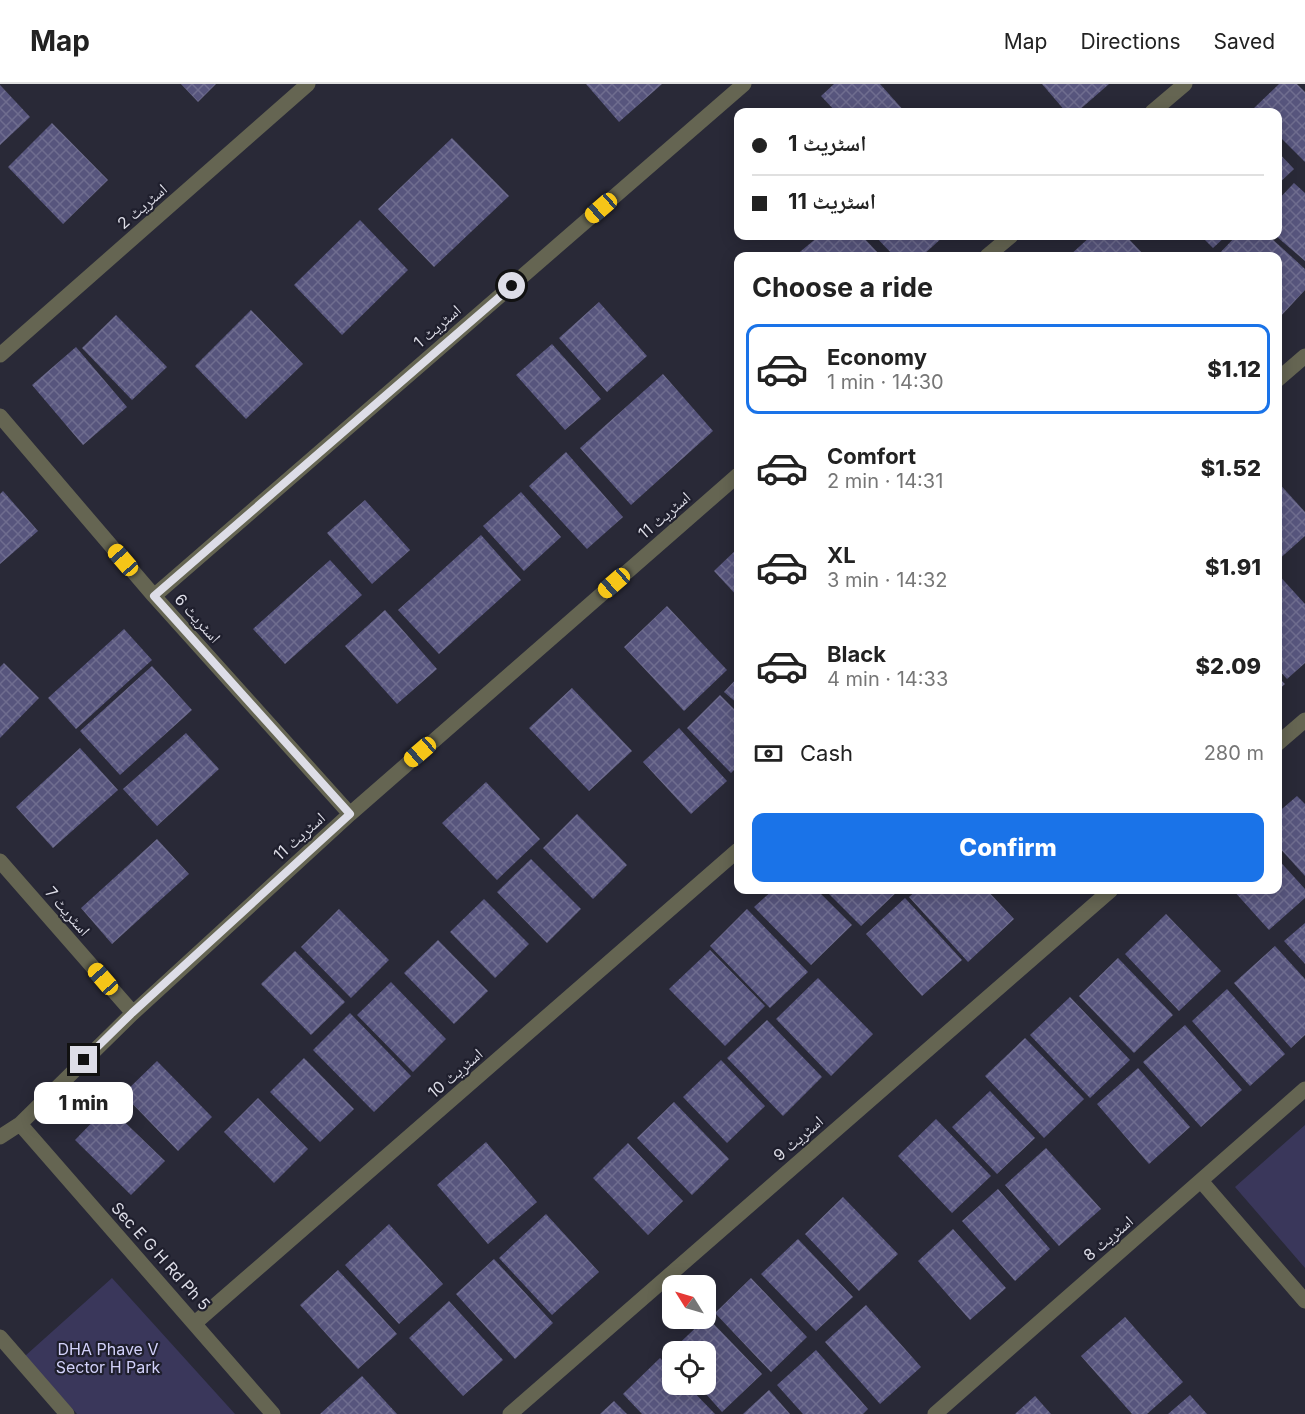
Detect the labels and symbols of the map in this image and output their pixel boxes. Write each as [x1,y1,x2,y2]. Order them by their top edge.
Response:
street label: اسٹریٹ 2 [113,179,171,233]
car [582,189,620,227]
route start [498,272,525,299]
street label: اسٹریٹ 1 [409,300,465,352]
street label: اسٹریٹ 11 [634,487,694,543]
car [104,541,142,579]
car [595,564,633,602]
street label: اسٹریٹ 6 [171,589,225,647]
car [401,733,439,771]
street label: اسٹریٹ 11 [269,808,329,864]
street label: اسٹریٹ 7 [41,882,95,940]
car [84,960,122,998]
street label: اسٹریٹ 10 [423,1044,487,1102]
route end [70,1046,97,1073]
callout: 1 min [34,1081,134,1123]
street label: اسٹریٹ 9 [769,1111,827,1165]
street label: Sec E G H Rd Ph 5 [107,1198,215,1314]
street label: اسٹریٹ 8 [1079,1211,1137,1265]
north arrow [662,1275,716,1329]
park label: DHA Phave V Sector H Park [56,1339,161,1377]

